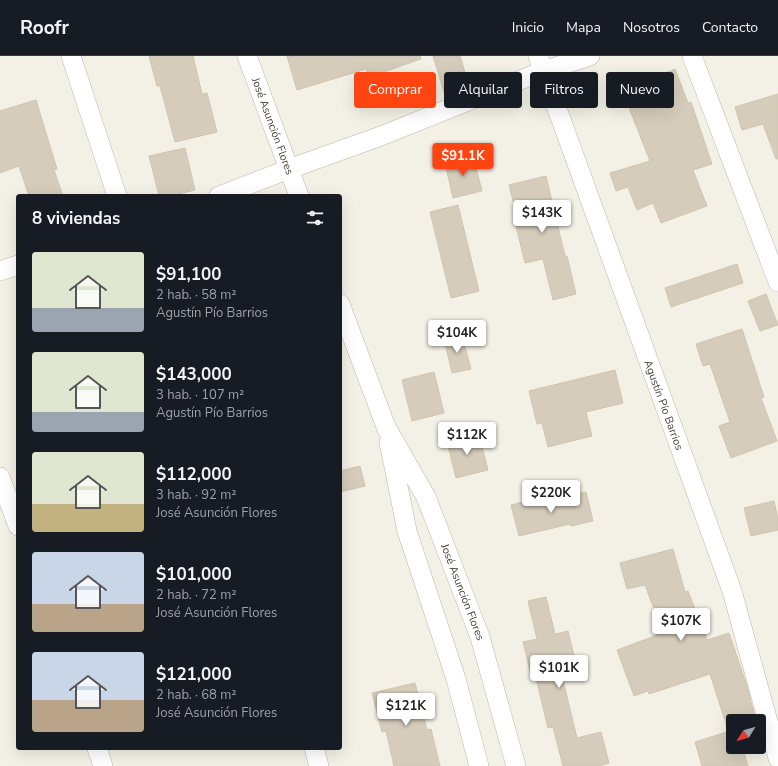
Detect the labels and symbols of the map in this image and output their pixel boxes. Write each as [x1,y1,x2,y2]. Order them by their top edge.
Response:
street label: José Asunción Flores [248,75,297,177]
pin: $91.1K [430,143,496,177]
pin: $143K [514,200,570,234]
pin: $104K [429,320,485,354]
street label: Agustín Pío Barrios [640,358,687,452]
pin: $112K [439,422,495,456]
pin: $220K [523,480,579,514]
street label: José Asunción Flores [437,541,488,643]
pin: $107K [653,608,709,642]
pin: $101K [531,655,587,689]
pin: $121K [378,693,434,727]
north arrow [726,714,766,754]

